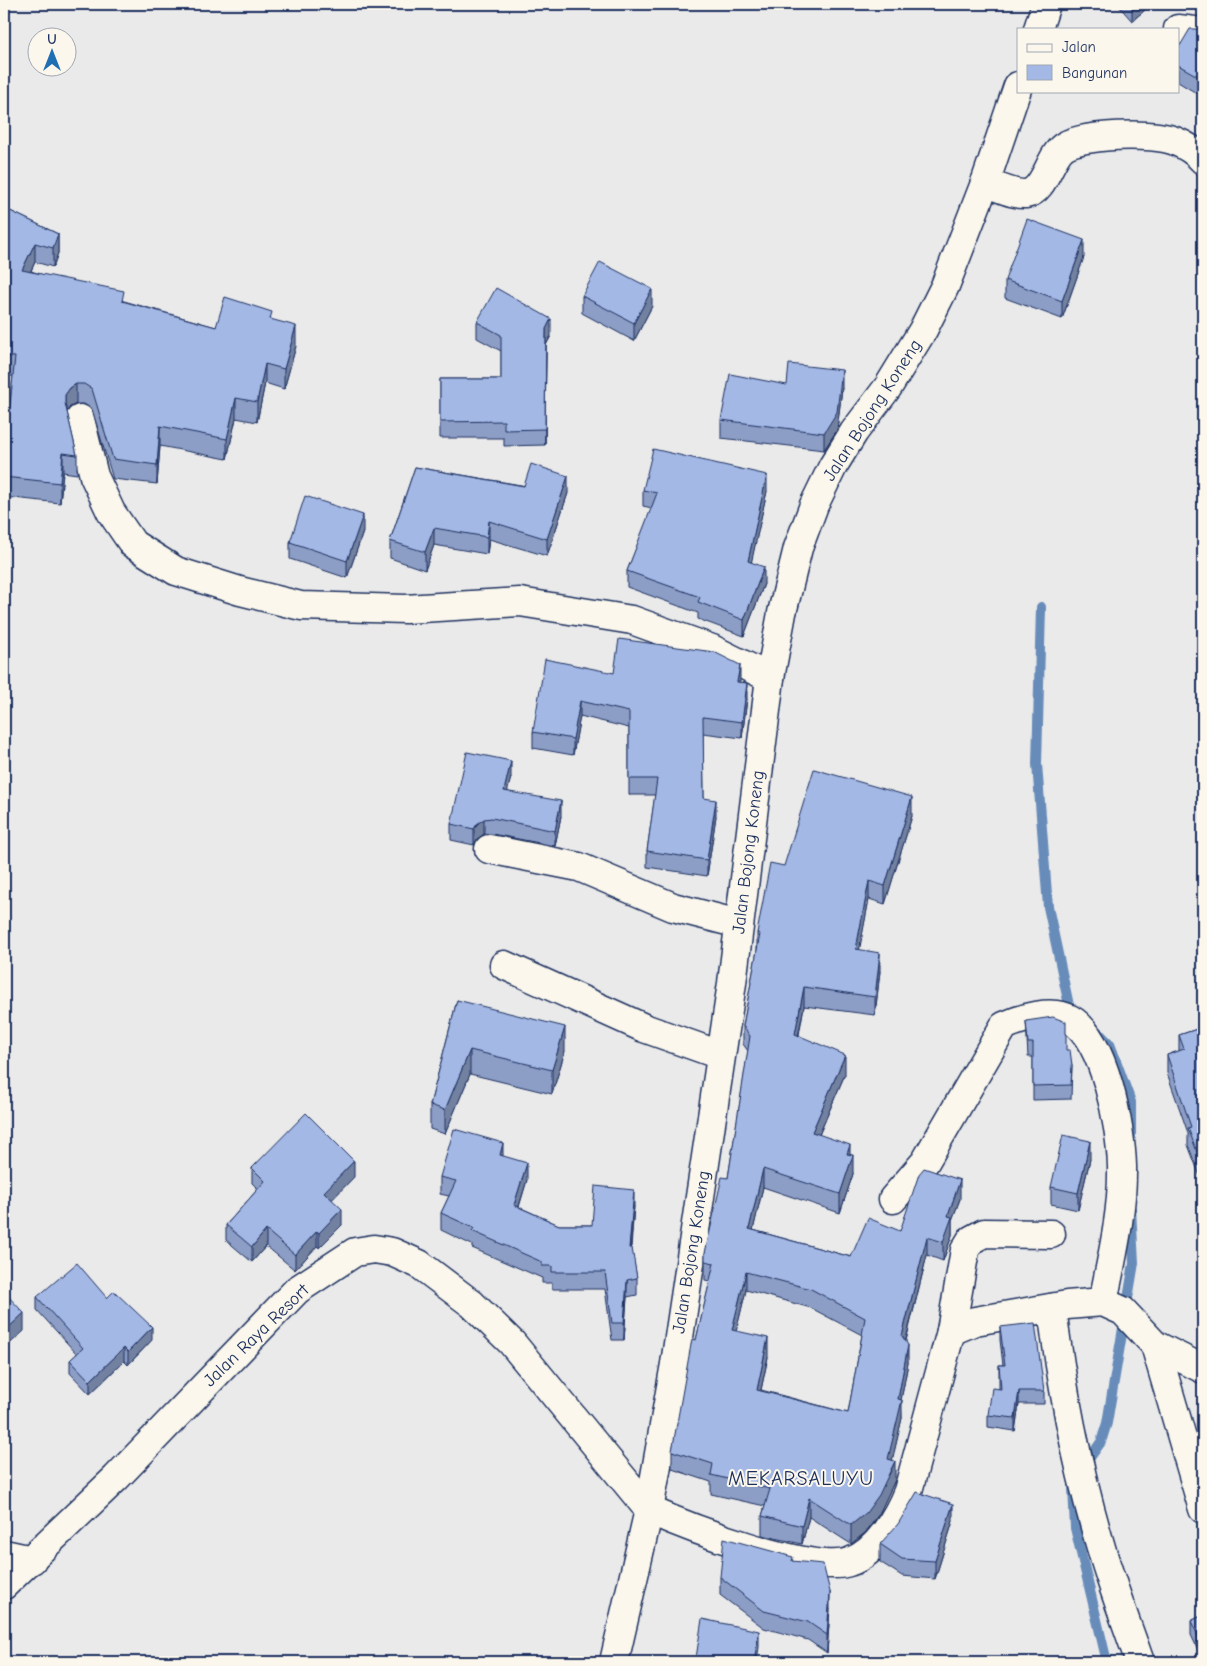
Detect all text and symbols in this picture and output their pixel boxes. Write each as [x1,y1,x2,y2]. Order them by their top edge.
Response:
north arrow [28,28,78,78]
legend [1017,28,1180,92]
text: U [47,31,57,48]
text: Jalan [1062,38,1096,56]
text: Bangunan [1062,64,1127,82]
street label: Jalan Bojong Koneng [819,336,926,485]
street label: Jalan Bojong Koneng [728,769,769,935]
street label: Jalan Bojong Koneng [668,1169,715,1335]
street label: Jalan Raya Resort [199,1279,314,1391]
district label: MEKARSALUYU [728,1467,874,1490]

